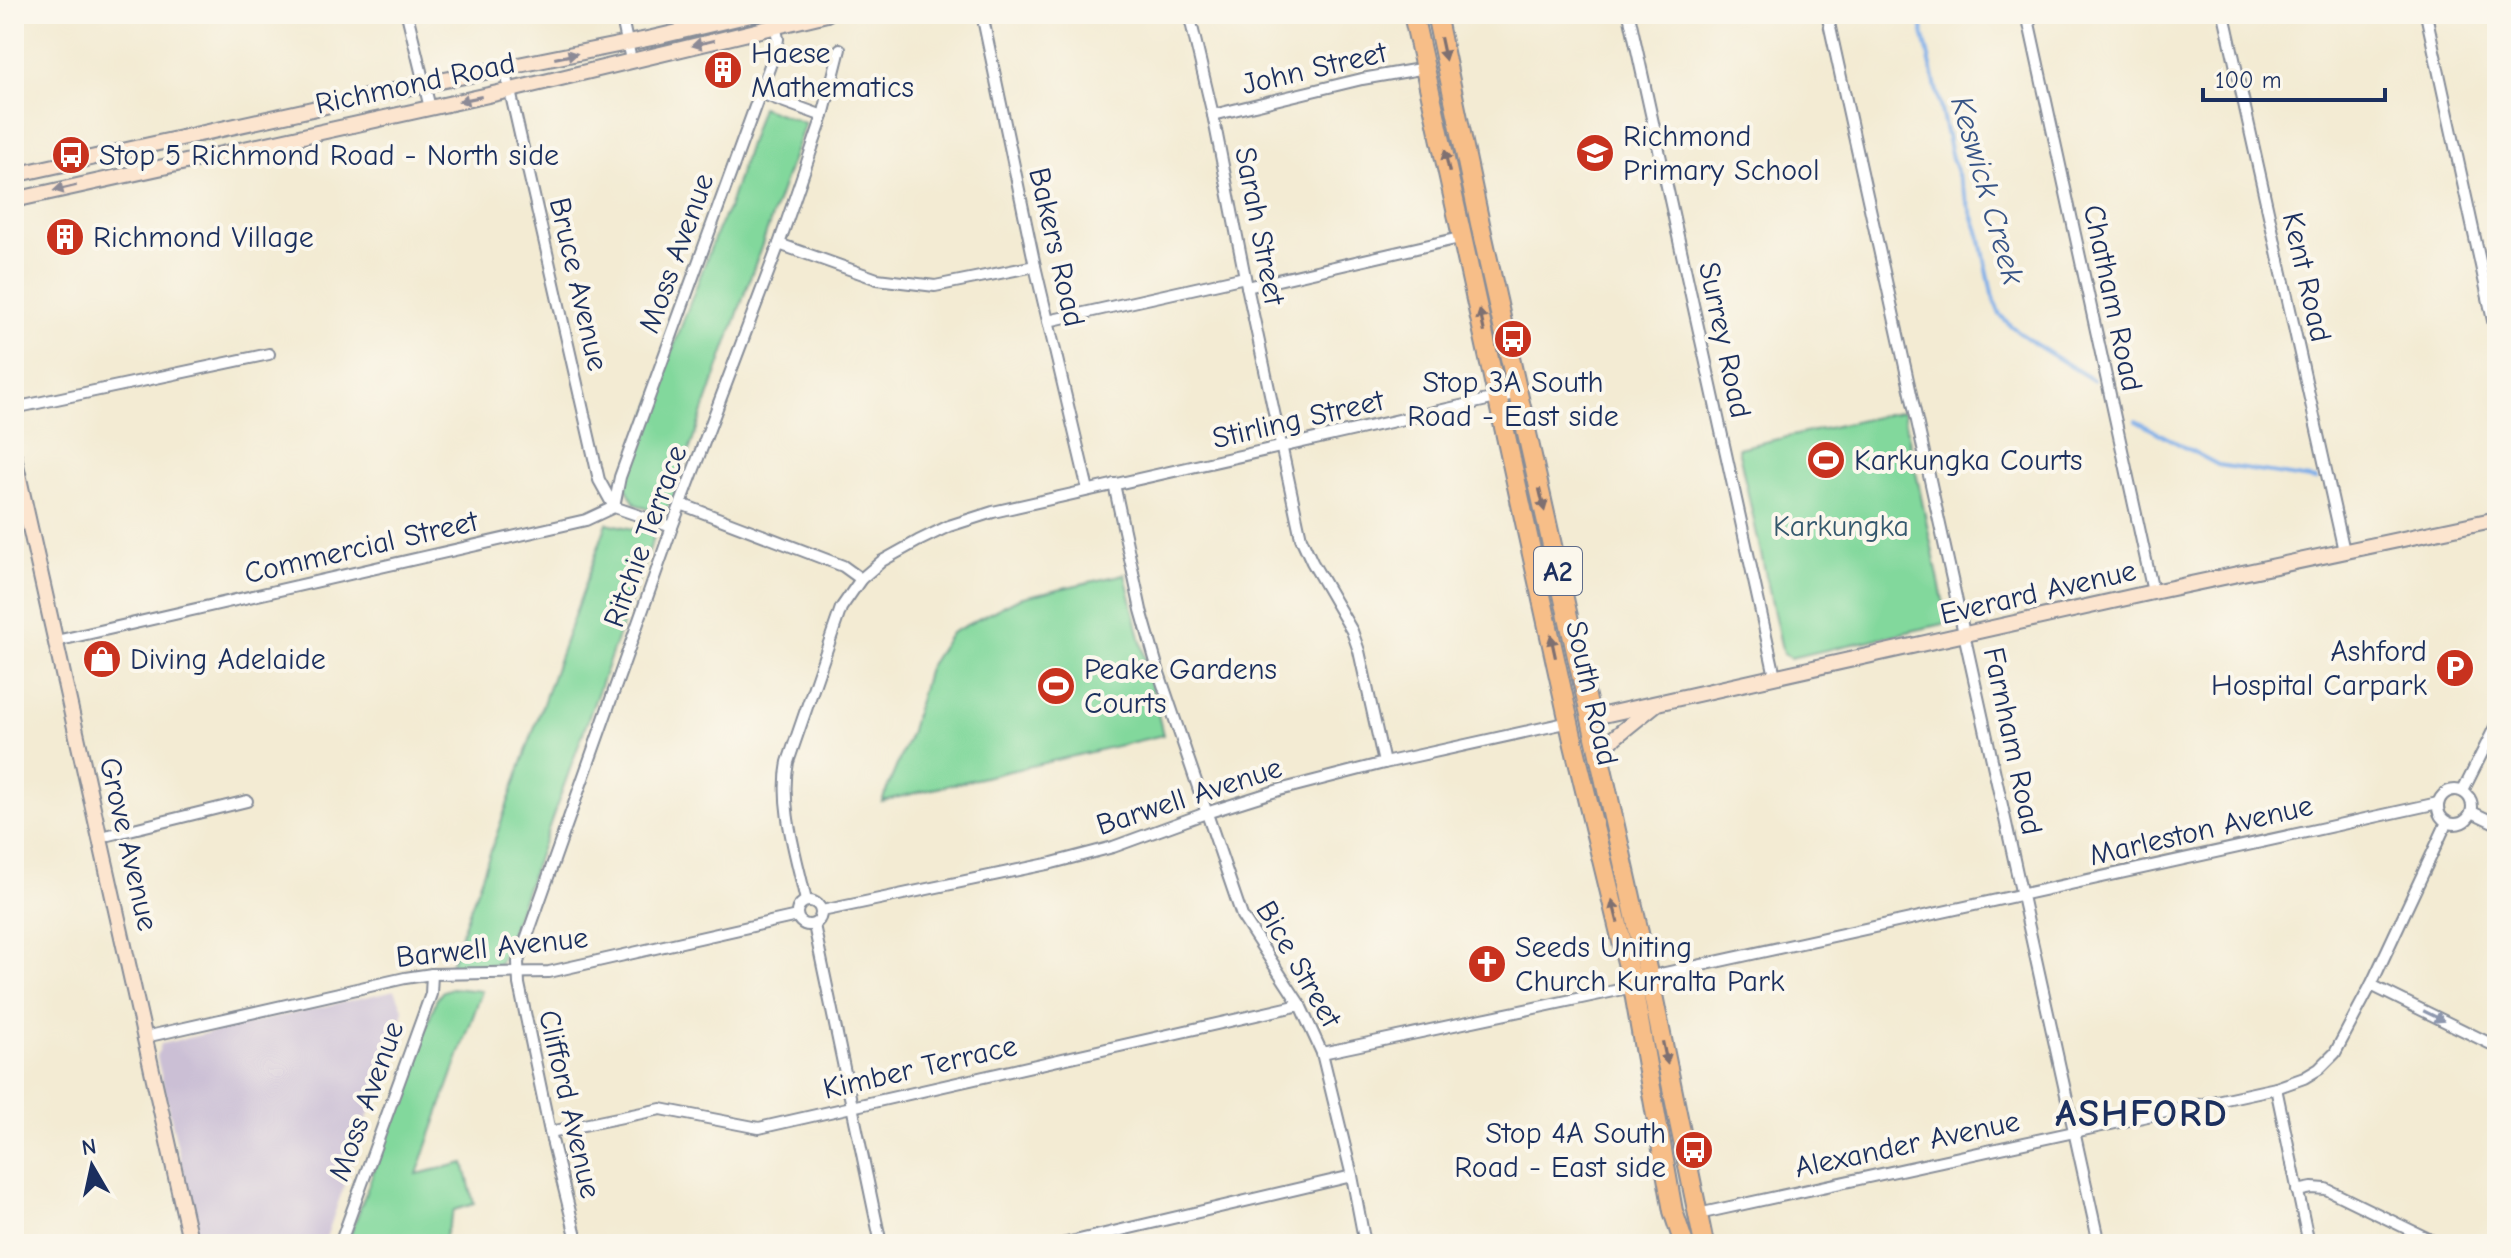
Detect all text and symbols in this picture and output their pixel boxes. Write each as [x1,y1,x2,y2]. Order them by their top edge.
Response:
street label: John Street [1238,35,1391,102]
place label: Haese Mathematics [751,36,914,105]
one-way arrow [1438,36,1450,61]
one-way arrow [690,37,715,49]
street label: Richmond Road [312,45,518,122]
one-way arrow [554,49,579,62]
building icon: Haese Mathematics [702,49,744,91]
scale bar [2203,52,2385,102]
text: 100 m [2215,66,2282,94]
water label: Keswick Creek [1943,92,2032,289]
one-way arrow [458,93,483,106]
place label: Richmond Primary School [1623,119,1820,188]
school or university icon: Richmond Primary School [1574,132,1616,174]
bus stop icon: Stop 5 Richmond Road - North side [50,134,92,176]
place label: Stop 5 Richmond Road - North side [99,138,559,173]
street label: Sarah Street [1227,144,1292,309]
one-way arrow [1440,148,1453,173]
street label: Bakers Road [1021,164,1092,330]
street label: Moss Avenue [631,169,721,338]
one-way arrow [52,182,77,195]
street label: Bruce Avenue [542,194,615,374]
street label: Chatham Road [2076,202,2149,395]
street label: Kent Road [2275,209,2338,345]
building icon: Richmond Village [44,216,86,258]
place label: Richmond Village [93,220,314,255]
street label: Surrey Road [1691,259,1758,421]
one-way arrow [1475,309,1488,334]
bus stop icon: Stop 3A South Road - East side [1492,318,1534,360]
place label: Stop 3A South Road - East side [1407,365,1619,434]
street label: Stirling Street [1209,382,1389,456]
sports icon: Karkungka Courts [1805,439,1847,481]
street label: Ritchie Terrace [596,440,695,632]
place label: Karkungka Courts [1854,443,2083,478]
one-way arrow [1536,488,1549,513]
street label: Commercial Street [241,503,483,591]
park label: Karkungka [1773,509,1909,544]
road number: A2 [1534,547,1582,595]
street label: Everard Avenue [1937,553,2140,632]
street label: South Road [1558,617,1625,769]
one-way arrow [1546,633,1559,658]
place label: Ashford Hospital Carpark [2211,634,2427,703]
shop icon: Diving Adelaide [81,638,123,680]
place label: Diving Adelaide [130,642,326,677]
street label: Farnham Road [1976,644,2049,838]
parking icon: Ashford Hospital Carpark [2434,647,2476,689]
place label: Peake Gardens Courts [1084,652,1277,721]
sports icon: Peake Gardens Courts [1035,665,1077,707]
street label: Barwell Avenue [1092,750,1286,843]
street label: Grove Avenue [92,754,165,934]
street label: Marleston Avenue [2086,788,2316,873]
street label: Bice Street [1248,895,1349,1035]
one-way arrow [1608,898,1621,923]
street label: Barwell Avenue [394,920,590,975]
place label: Seeds Uniting Church Kurralta Park [1515,930,1785,999]
church icon: Seeds Uniting Church Kurralta Park [1466,943,1508,985]
street label: Clifford Avenue [531,1007,608,1202]
one-way arrow [2422,1009,2446,1023]
street label: Moss Avenue [321,1017,411,1186]
street label: Kimber Terrace [820,1028,1020,1107]
one-way arrow [1660,1041,1672,1066]
district label: ASHFORD [2055,1092,2229,1136]
street label: Alexander Avenue [1792,1104,2023,1185]
place label: Stop 4A South Road - East side [1454,1116,1666,1185]
north arrow [52,1126,132,1206]
bus stop icon: Stop 4A South Road - East side [1673,1129,1715,1171]
text: N [80,1133,98,1161]

